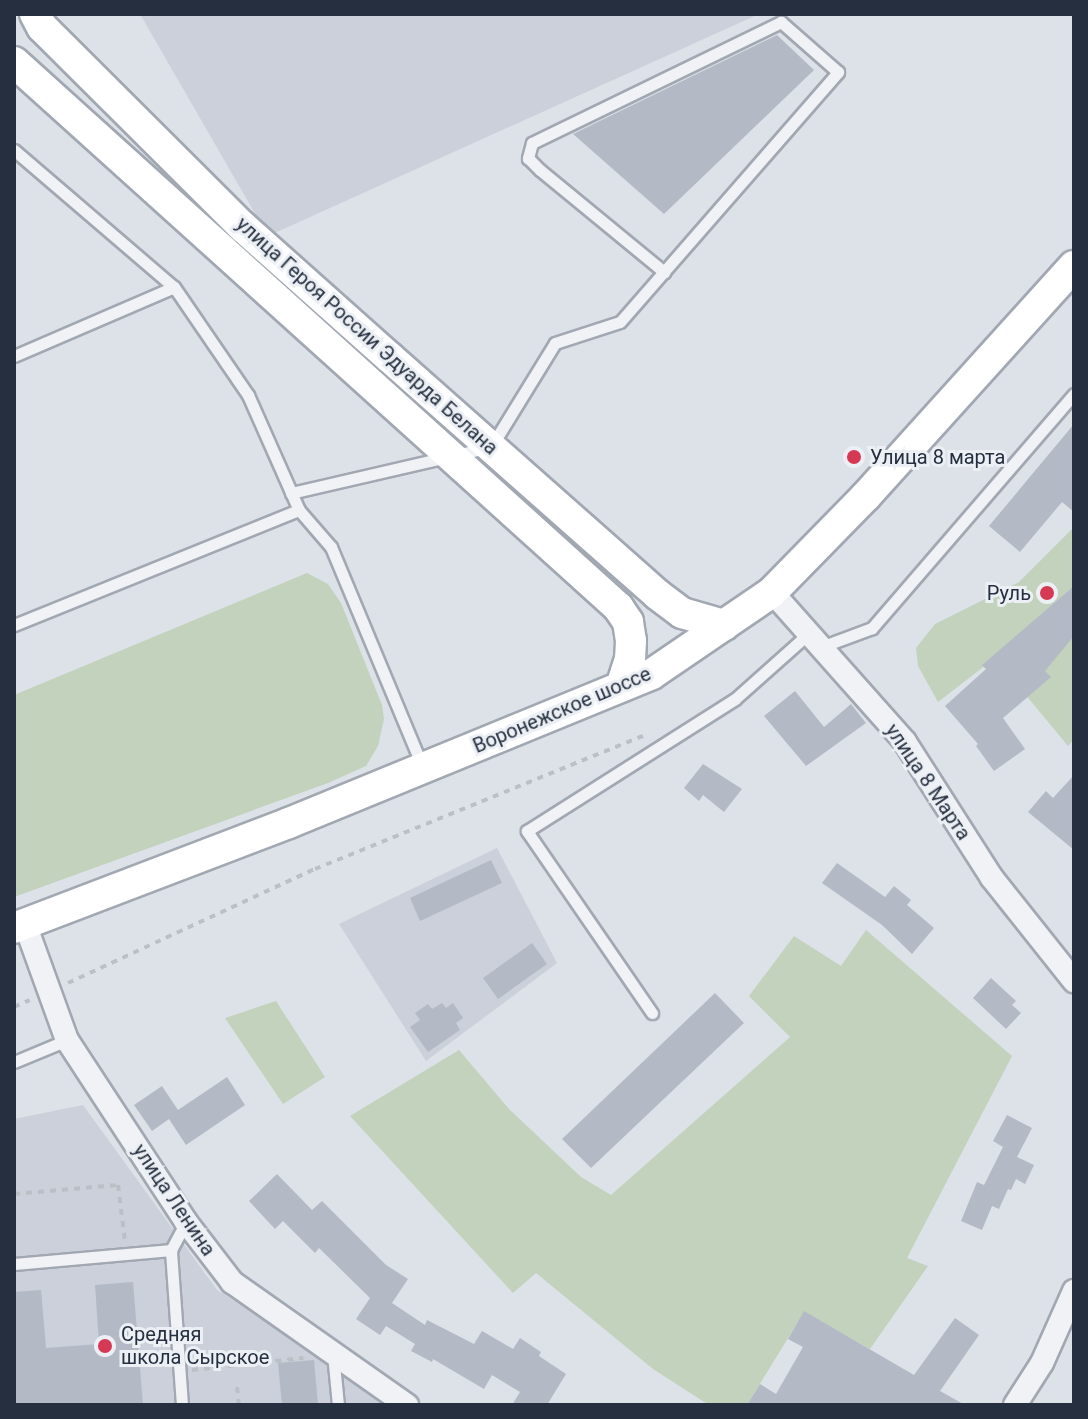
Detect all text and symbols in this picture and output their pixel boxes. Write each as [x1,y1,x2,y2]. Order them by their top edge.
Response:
street label: улица Героя России Эдуарда Белана [231,212,503,460]
place label: Улица 8 марта [870,445,1005,469]
marker: Улица 8 марта [845,448,863,466]
place label: Руль [987,581,1031,605]
marker: Руль [1038,584,1056,602]
street label: Воронежское шоссе [469,662,655,758]
street label: улица 8 Марта [880,719,976,845]
street label: улица Ленина [128,1139,220,1261]
place label: Средняя школа Сырское [121,1322,269,1369]
marker: Средняя школа Сырское [96,1337,114,1355]

